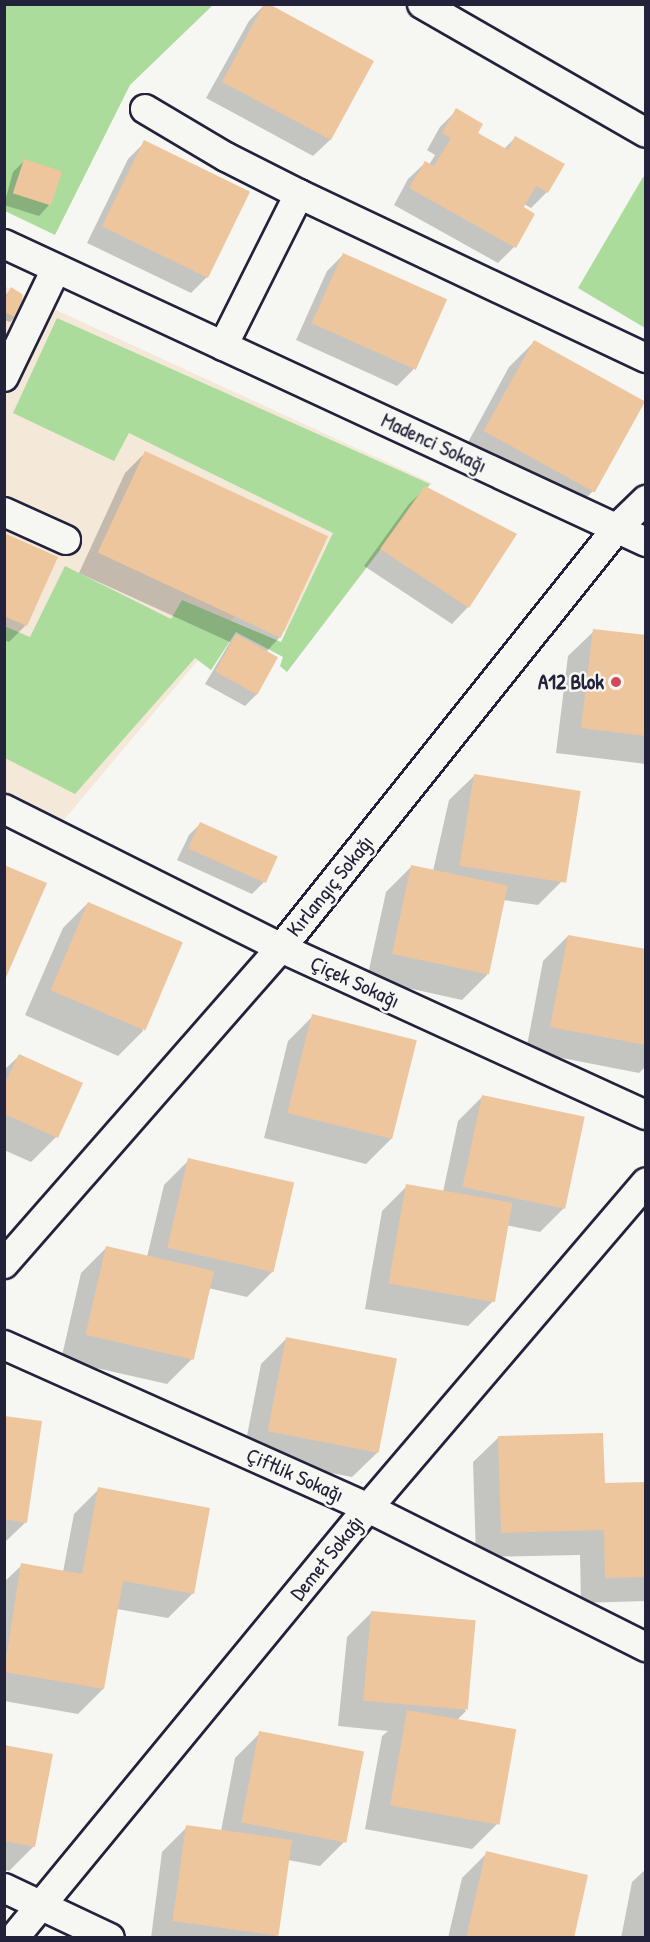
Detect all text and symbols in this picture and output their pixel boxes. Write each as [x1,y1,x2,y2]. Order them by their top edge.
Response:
street label: Madenci Sokağı [377,408,491,478]
place label: A12 Blok [538,669,604,695]
marker: A12 Blok [609,675,623,689]
street label: Kırlangıç Sokağı [281,830,379,942]
street label: Çiçek Sokağı [306,950,404,1014]
street label: Çiftlik Sokağı [242,1442,348,1508]
street label: Demet Sokağı [285,1510,369,1606]

